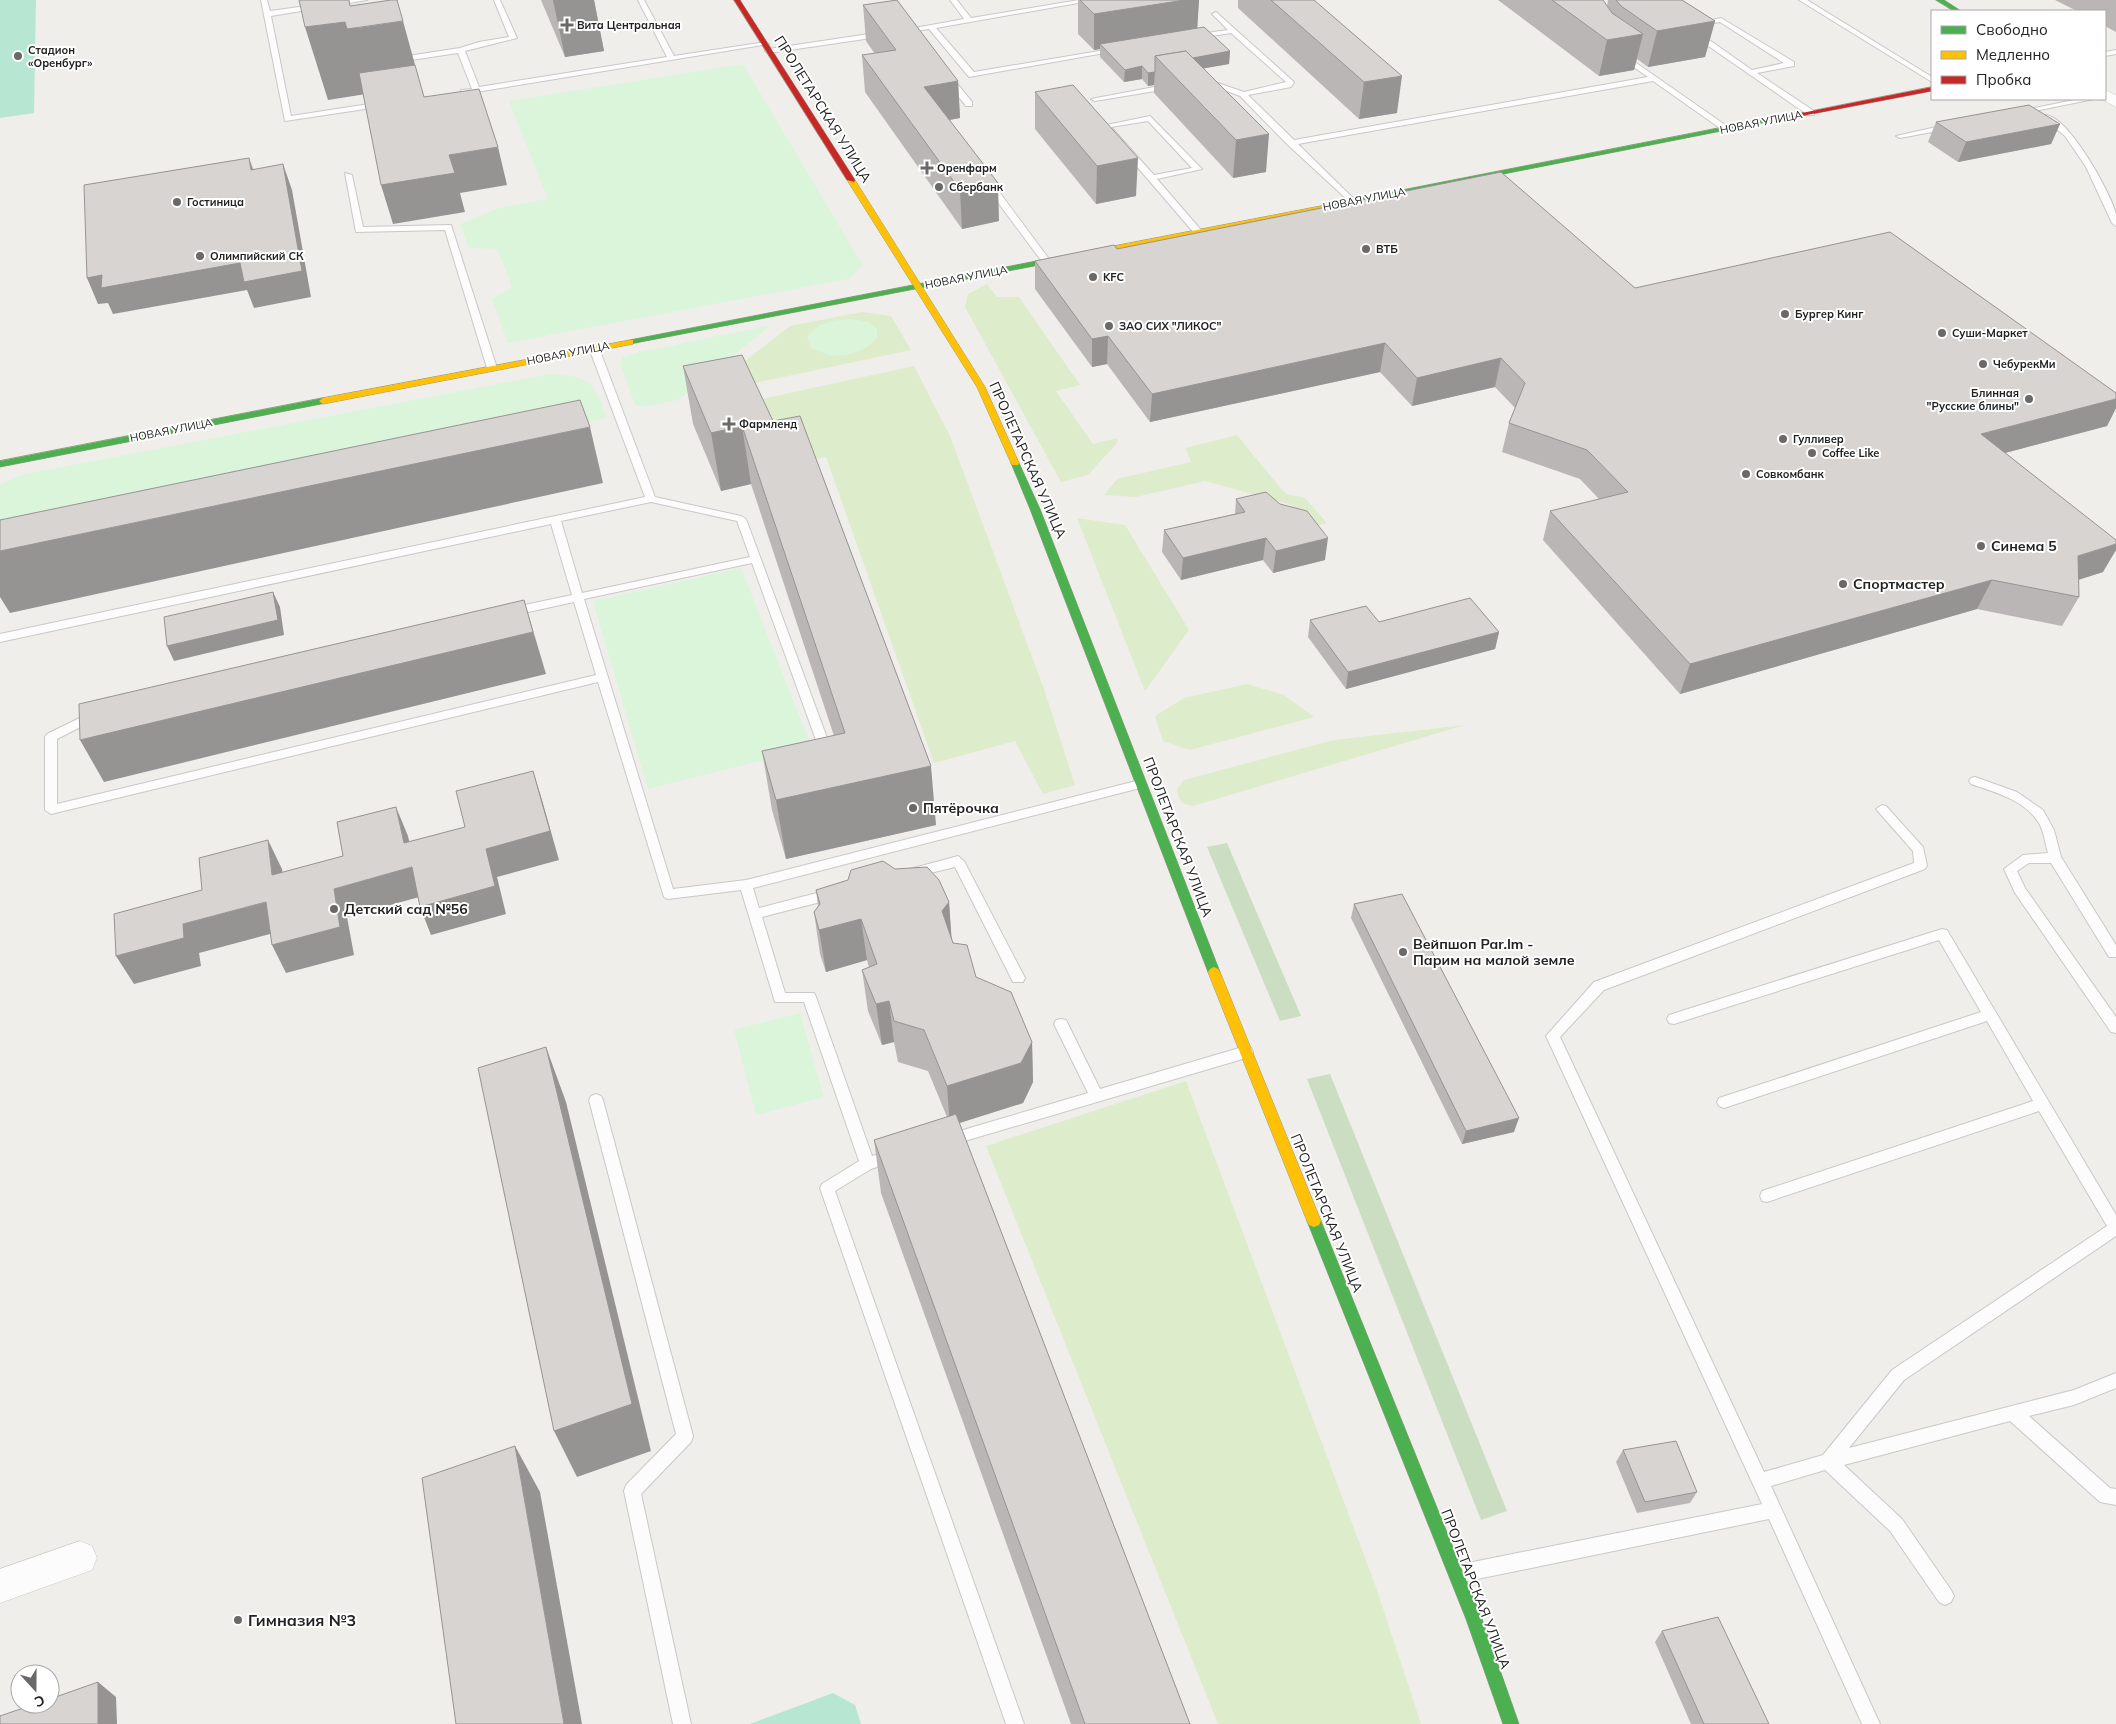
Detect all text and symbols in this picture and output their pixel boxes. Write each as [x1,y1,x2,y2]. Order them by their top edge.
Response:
legend [1931,10,2106,100]
place label: Вита Центральная [577,18,681,32]
marker: Вита Центральная [561,19,573,31]
text: Свободно [1976,20,2048,39]
street label: ПРОЛЕТАРСКАЯ УЛИЦА [770,32,876,186]
place label: Стадион «Оренбург» [28,43,93,70]
text: Медленно [1976,45,2050,64]
marker: Стадион «Оренбург» [12,50,24,62]
text: Пробка [1976,70,2031,89]
street label: НОВАЯ УЛИЦА [1719,107,1803,137]
place label: Оренфарм [937,161,997,175]
marker: Оренфарм [921,162,933,174]
place label: Сбербанк [949,180,1004,194]
marker: Сбербанк [933,181,945,193]
street label: НОВАЯ УЛИЦА [1322,184,1406,214]
place label: Гостиница [187,195,244,209]
marker: Гостиница [171,196,183,208]
place label: ВТБ [1376,242,1398,256]
marker: ВТБ [1360,243,1372,255]
place label: Олимпийский СК [210,249,304,263]
marker: Олимпийский СК [194,250,206,262]
street label: НОВАЯ УЛИЦА [924,262,1008,292]
place label: KFC [1103,270,1124,284]
marker: KFC [1087,271,1099,283]
place label: Бургер Кинг [1795,307,1863,321]
marker: Бургер Кинг [1779,308,1791,320]
place label: ЗАО СИХ "ЛИКОС" [1119,319,1222,333]
marker: ЗАО СИХ "ЛИКОС" [1103,320,1115,332]
place label: Суши-Маркет [1952,326,2028,340]
marker: Суши-Маркет [1936,327,1948,339]
street label: НОВАЯ УЛИЦА [526,338,610,368]
place label: ЧебурекМи [1993,357,2056,371]
marker: ЧебурекМи [1977,358,1989,370]
street label: ПРОЛЕТАРСКАЯ УЛИЦА [985,379,1071,542]
place label: Блинная "Русские блины" [1927,386,2019,413]
marker: Блинная "Русские блины" [2023,393,2035,405]
street label: НОВАЯ УЛИЦА [129,415,213,445]
place label: Фармленд [739,417,797,431]
marker: Фармленд [723,418,735,430]
place label: Гулливер [1793,432,1844,446]
marker: Гулливер [1777,433,1789,445]
place label: Coffee Like [1822,446,1879,460]
marker: Coffee Like [1806,447,1818,459]
place label: Совкомбанк [1756,467,1825,481]
marker: Совкомбанк [1740,468,1752,480]
place label: Синема 5 [1991,537,2057,555]
marker: Синема 5 [1975,540,1987,552]
place label: Спортмастер [1853,575,1945,593]
marker: Спортмастер [1837,578,1849,590]
street label: ПРОЛЕТАРСКАЯ УЛИЦА [1139,754,1217,920]
place label: Пятёрочка [923,799,999,817]
marker: Пятёрочка [907,802,919,814]
place label: Детский сад №56 [344,900,468,918]
marker: Детский сад №56 [328,903,340,915]
place label: Вейпшоп Par.Im - Парим на малой земле [1413,935,1575,969]
marker: Вейпшоп Par.Im - Парим на малой земле [1397,946,1409,958]
street label: ПРОЛЕТАРСКАЯ УЛИЦА [1287,1131,1367,1296]
street label: ПРОЛЕТАРСКАЯ УЛИЦА [1437,1506,1515,1672]
place label: Гимназия №3 [248,1610,356,1630]
marker: Гимназия №3 [232,1614,244,1626]
north arrow [10,1664,60,1714]
text: С [32,1691,47,1711]

